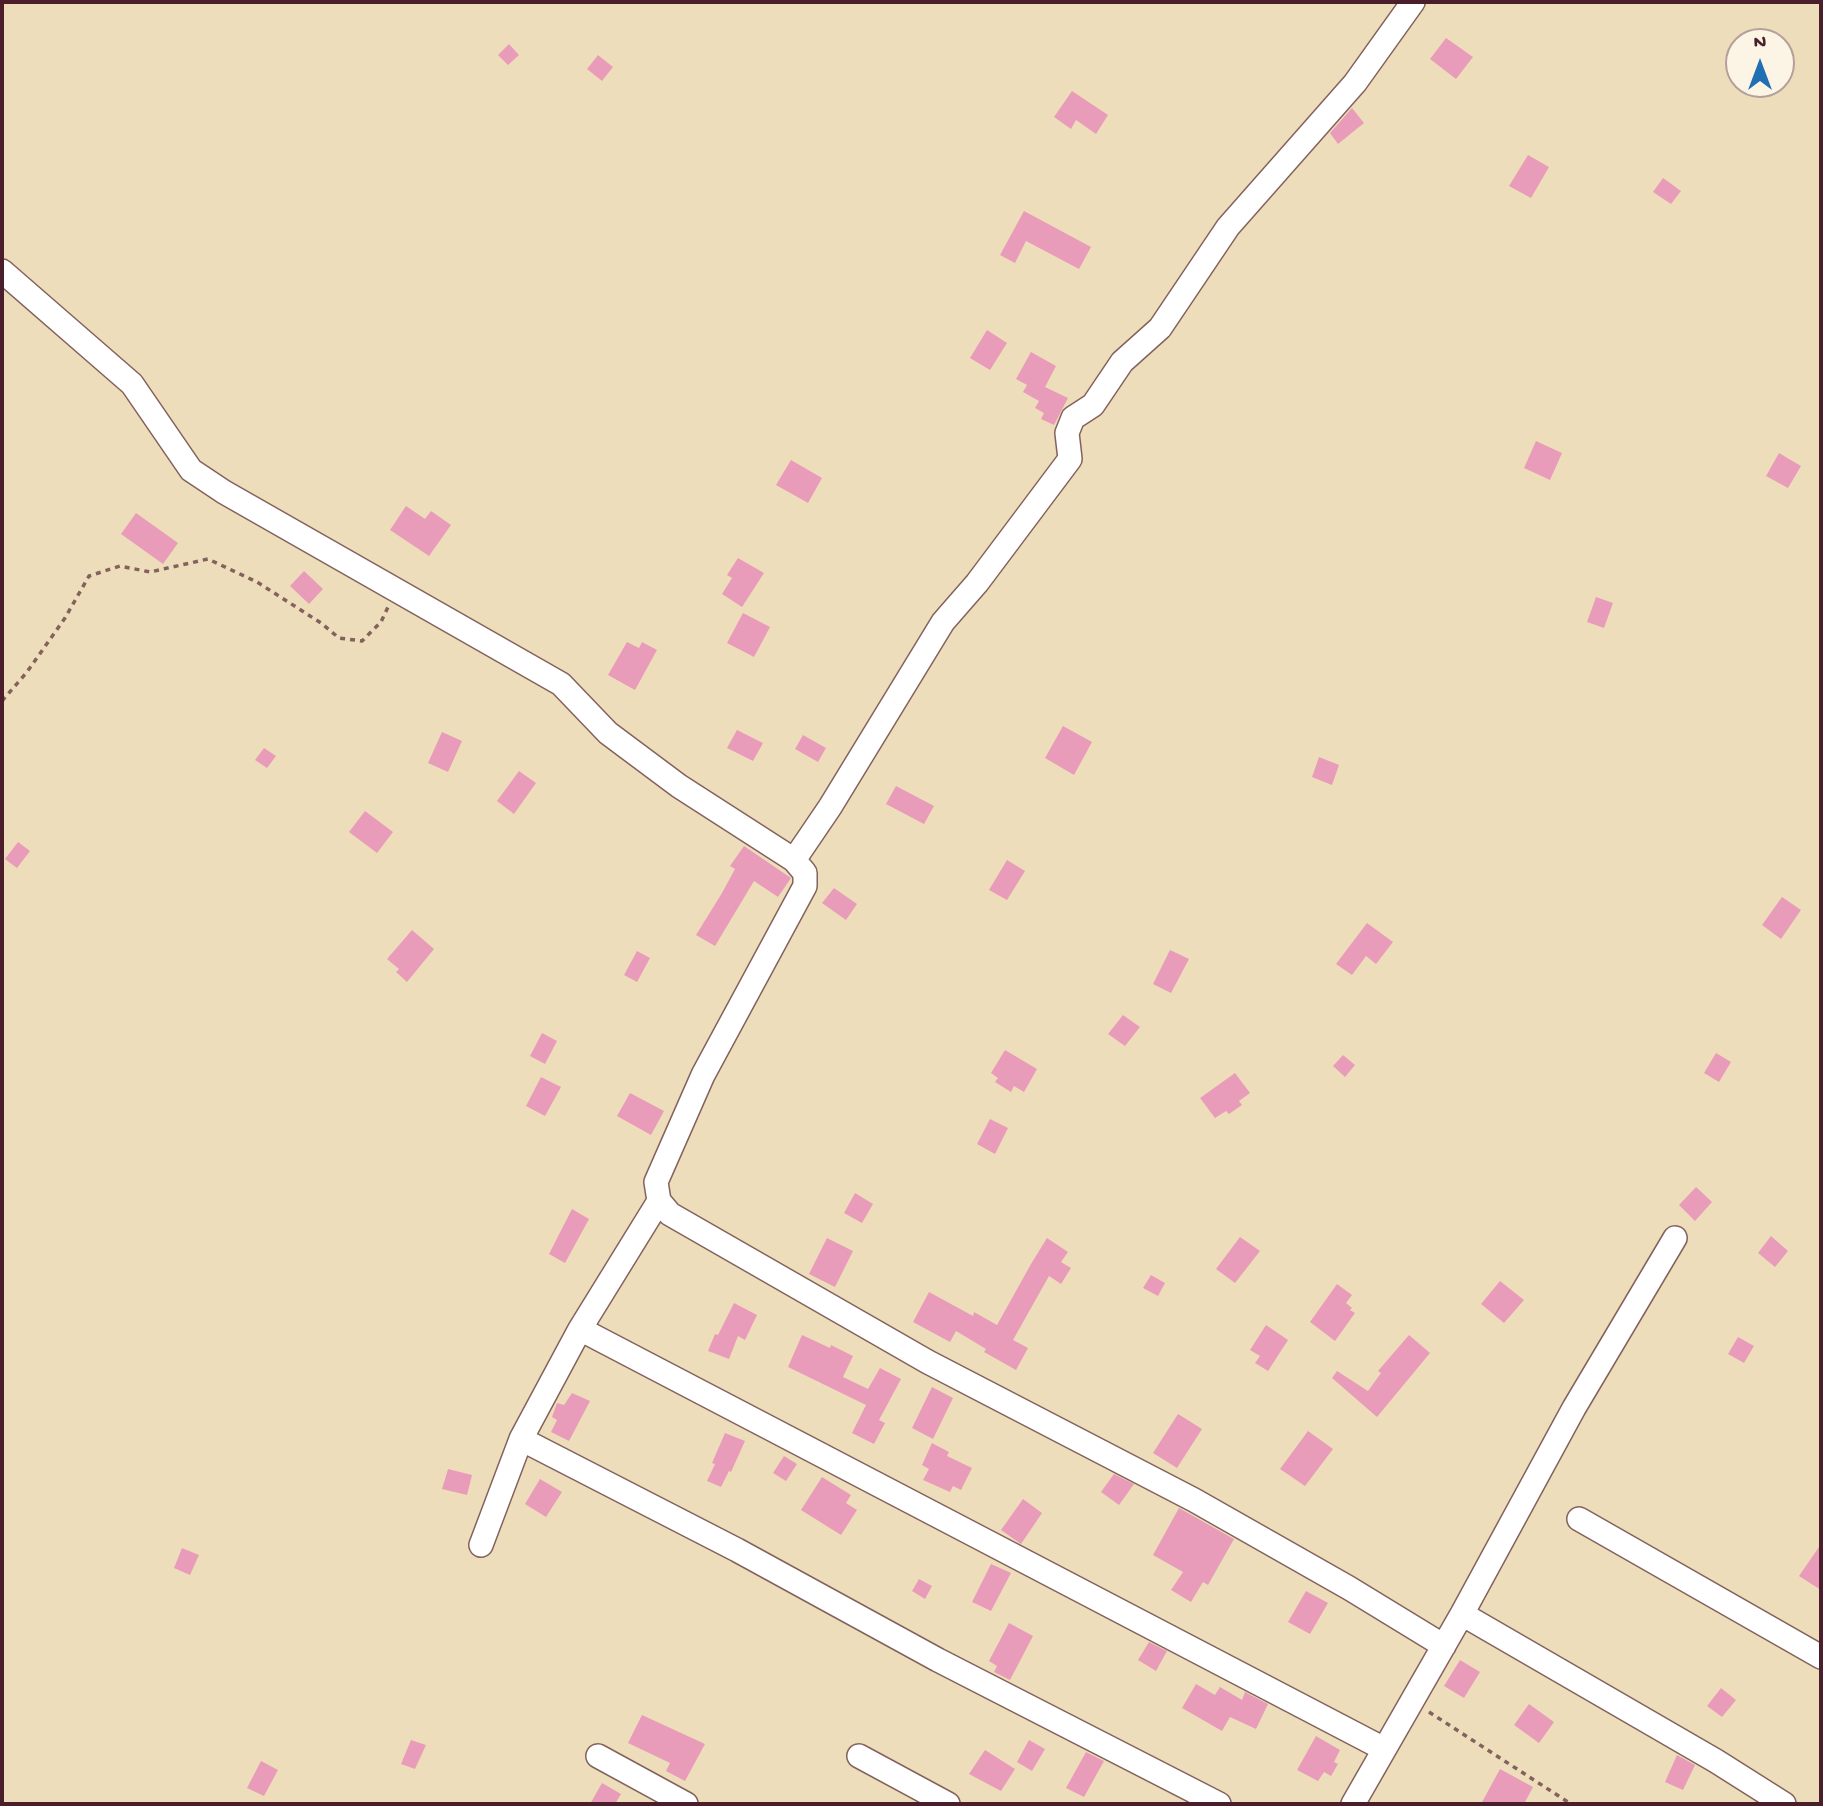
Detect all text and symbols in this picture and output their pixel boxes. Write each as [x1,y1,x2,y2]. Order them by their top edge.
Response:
north arrow [1725,28,1795,98]
text: N [1754,32,1766,55]

